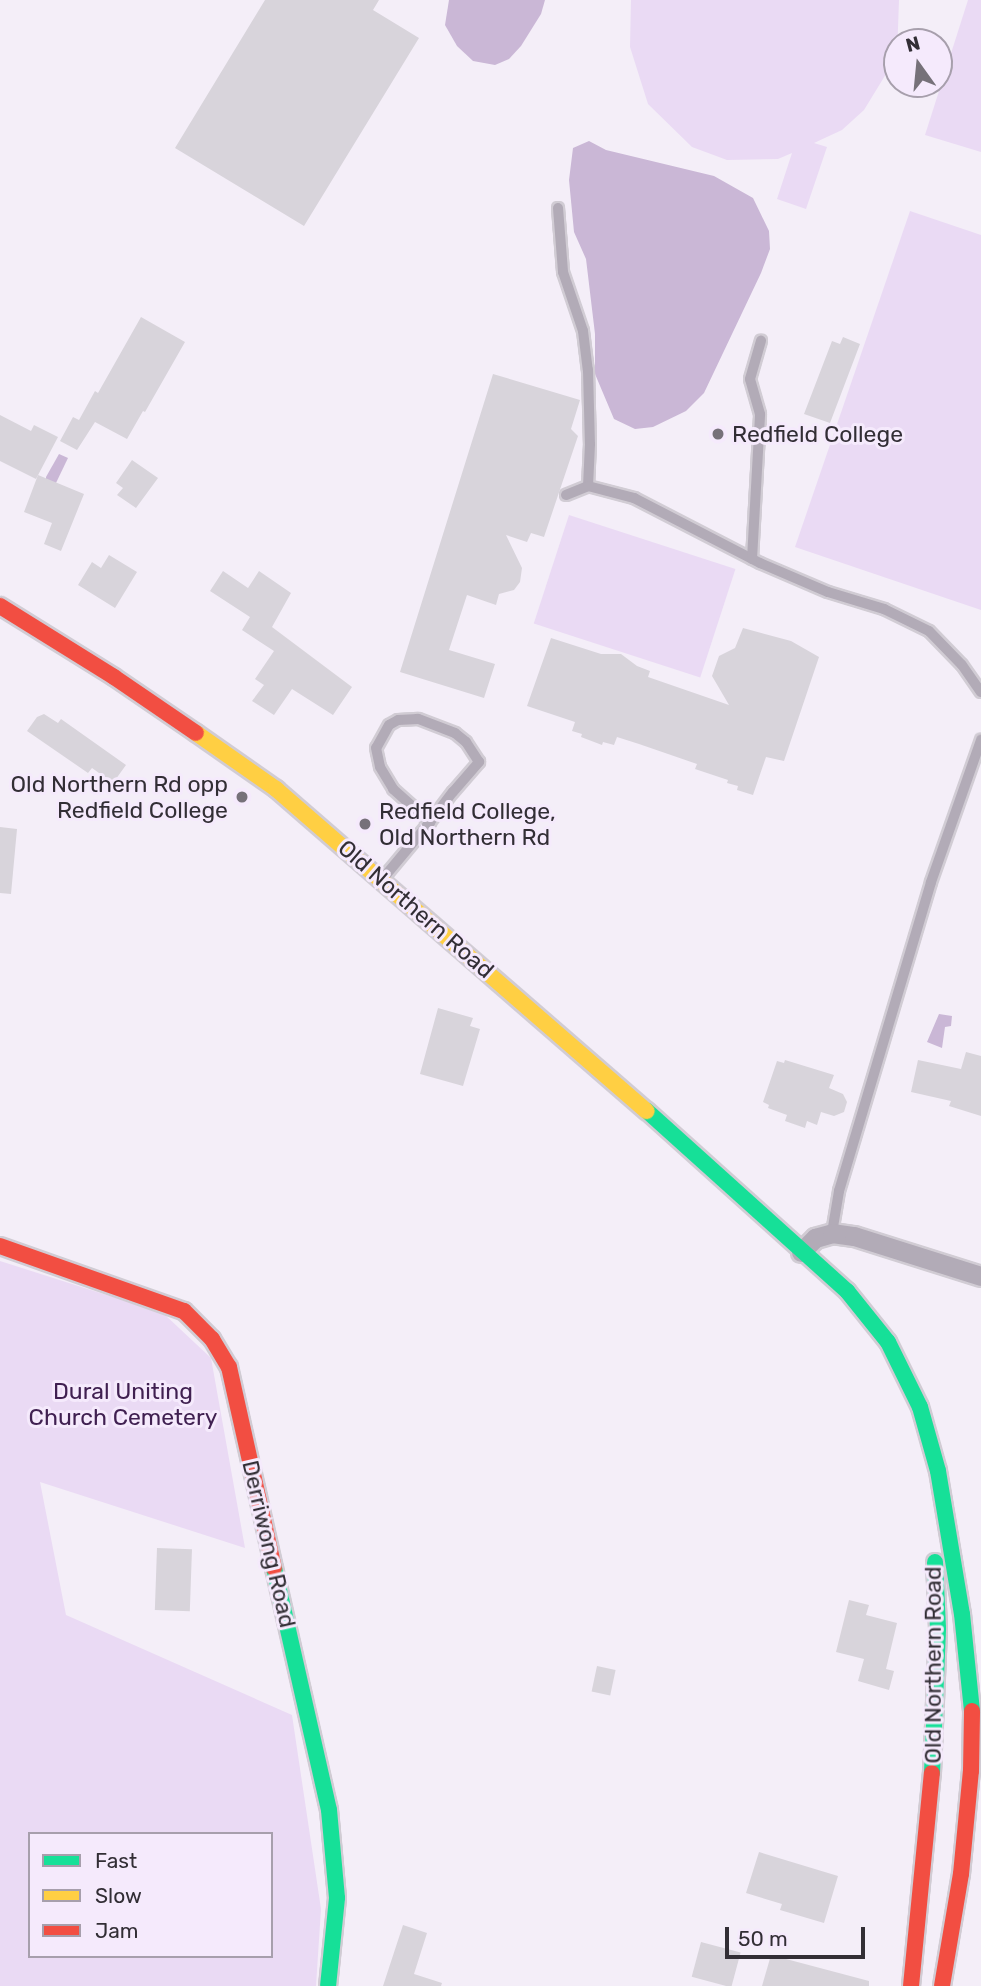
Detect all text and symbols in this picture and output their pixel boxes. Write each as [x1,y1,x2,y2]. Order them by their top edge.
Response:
north arrow [883,28,953,98]
text: N [903,31,923,57]
place label: Redfield College [732,420,903,448]
marker: Redfield College [710,426,726,442]
place label: Old Northern Rd opp Redfield College [11,770,228,824]
marker: Old Northern Rd opp Redfield College [234,789,250,805]
place label: Redfield College, Old Northern Rd [379,797,556,851]
marker: Redfield College, Old Northern Rd [357,816,373,832]
street label: Old Northern Road [333,834,499,984]
park label: Dural Uniting Church Cemetery [29,1377,217,1431]
street label: Derriwong Road [236,1458,302,1630]
street label: Old Northern Road [919,1566,947,1764]
legend [28,1832,273,1958]
text: Fast [95,1848,137,1873]
text: Slow [95,1883,142,1908]
scale bar [729,1912,869,1956]
text: Jam [95,1918,139,1943]
text: 50 m [738,1926,788,1951]

